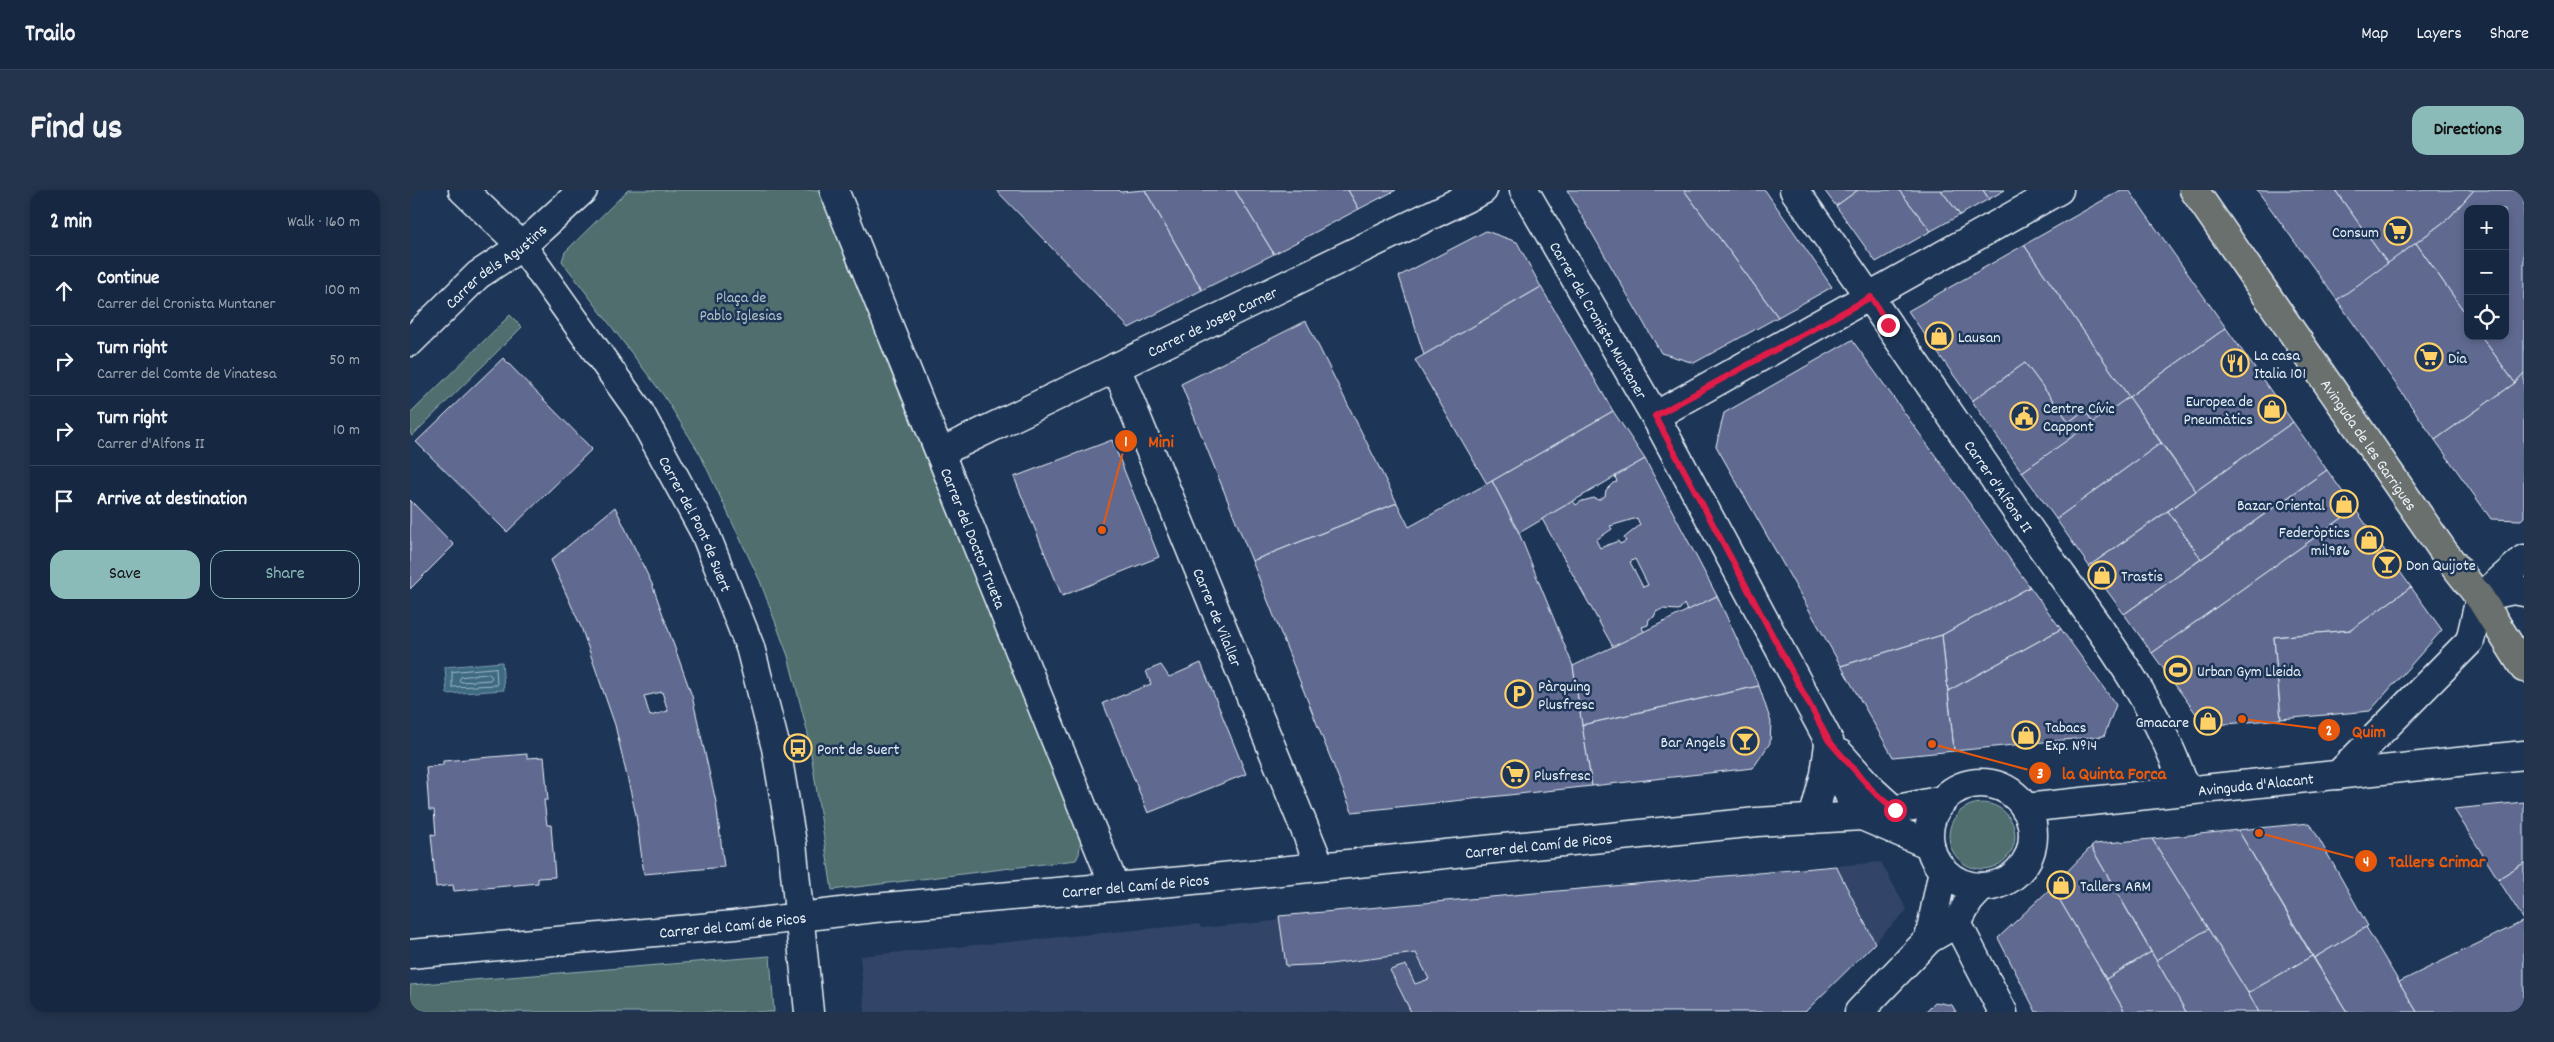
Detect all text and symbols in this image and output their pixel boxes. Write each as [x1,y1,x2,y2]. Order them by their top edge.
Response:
text: Trailo [25,18,76,52]
text: Map [2361,22,2388,47]
text: Layers [2416,22,2462,47]
text: Share [2490,22,2529,47]
text: Find us [30,105,122,155]
button: Directions [2412,106,2524,155]
map controls [2464,205,2509,340]
button: + [2464,205,2509,250]
text: 2 min [50,208,92,238]
text: Walk · 160 m [287,211,360,234]
supermarket icon: Consum [2383,216,2413,246]
street label: Carrer dels Agustins [441,219,553,315]
place label: Consum [2332,222,2379,245]
street label: Carrer del Cronista Muntaner [1542,238,1652,404]
button: − [2464,250,2509,295]
text: Continue [97,266,159,293]
icon: ahead [50,277,78,305]
text: 100 m [324,279,360,302]
street label: Carrer de Josep Carner [1144,282,1282,364]
park label: Plaça de Pablo Iglesias [699,287,783,328]
text: Carrer del Cronista Muntaner [97,293,275,316]
button: locate [2464,295,2509,340]
route end [1877,314,1900,337]
shop icon: Lausan [1924,321,1954,351]
place label: Lausan [1958,327,2001,350]
text: Turn right [97,336,168,363]
supermarket icon: Dia [2414,342,2444,372]
place label: La casa Italia 101 [2254,345,2306,386]
icon: right [50,347,78,375]
restaurant icon: La casa Italia 101 [2220,348,2250,378]
place label: Dia [2448,348,2467,371]
text: 50 m [329,349,360,372]
text: Carrer del Comte de Vinatesa [97,363,276,386]
street label: Avinguda de les Garrigues [2314,375,2421,517]
place label: Europea de Pneumàtics [2183,391,2253,432]
shop icon: Europea de Pneumàtics [2257,394,2287,424]
place label: Centre Cívic Cappont [2043,398,2115,439]
public building icon: Centre Cívic Cappont [2009,401,2039,431]
text: Turn right [97,406,168,433]
icon: right [50,417,78,445]
text: 10 m [333,419,360,442]
callout: Mini [1113,424,1184,457]
text: Mini [1148,431,1174,456]
text: 1 [1124,432,1128,454]
text: Carrer d'Alfons II [97,433,205,456]
street label: Carrer d'Alfons II [1957,436,2037,538]
street label: Carrer del Pont de Suert [651,453,736,596]
street label: Carrer del Doctor Trueta [933,465,1011,613]
icon: arrive [50,487,78,515]
text: Arrive at destination [97,487,247,514]
shop icon: Bazar Oriental [2329,489,2359,519]
place label: Bazar Oriental [2237,495,2325,518]
place label: Federòptics mil986 [2279,522,2350,563]
shop icon: Federòptics mil986 [2354,525,2384,555]
bar icon: Don Quijote [2372,549,2402,579]
button: Save [50,550,200,599]
button: Share [210,550,360,599]
place label: Don Quijote [2406,555,2476,578]
shop icon: Trastis [2087,560,2117,590]
street label: Carrer de Vilaller [1185,565,1246,671]
place label: Trastis [2121,566,2163,589]
sports icon: Urban Gym Lleida [2163,655,2193,685]
place label: Urban Gym Lleida [2197,661,2301,684]
place label: Pàrquing Plusfresc [1538,676,1594,717]
parking icon: Pàrquing Plusfresc [1504,679,1534,709]
shop icon: Gmacare [2193,706,2223,736]
place label: Gmacare [2136,712,2189,735]
callout: Quim [2317,714,2396,747]
place label: Tabacs Exp. Nº14 [2045,717,2097,758]
shop icon: Tabacs Exp. Nº14 [2011,720,2041,750]
text: 2 [2326,721,2332,743]
text: Quim [2352,721,2386,746]
bar icon: Bar Angels [1730,726,1760,756]
place label: Bar Angels [1661,732,1726,755]
bus stop icon: Pont de Suert [783,733,813,763]
place label: Pont de Suert [817,739,899,762]
callout: la Quinta Forca [2027,756,2177,789]
supermarket icon: Plusfresc [1500,759,1530,789]
text: la Quinta Forca [2062,763,2167,788]
text: 3 [2037,764,2044,786]
place label: Plusfresc [1534,765,1590,788]
street label: Avinguda d'Alacant [2197,768,2315,804]
route start [1884,799,1907,822]
street label: Carrer del Camí de Picos [1464,828,1614,866]
callout: Tallers Crimar [2354,844,2496,877]
text: Tallers Crimar [2389,851,2486,876]
text: 4 [2363,852,2369,874]
street label: Carrer del Camí de Picos [1061,869,1211,906]
shop icon: Tallers ARM [2046,870,2076,900]
place label: Tallers ARM [2080,876,2151,899]
street label: Carrer del Camí de Picos [658,907,808,946]

